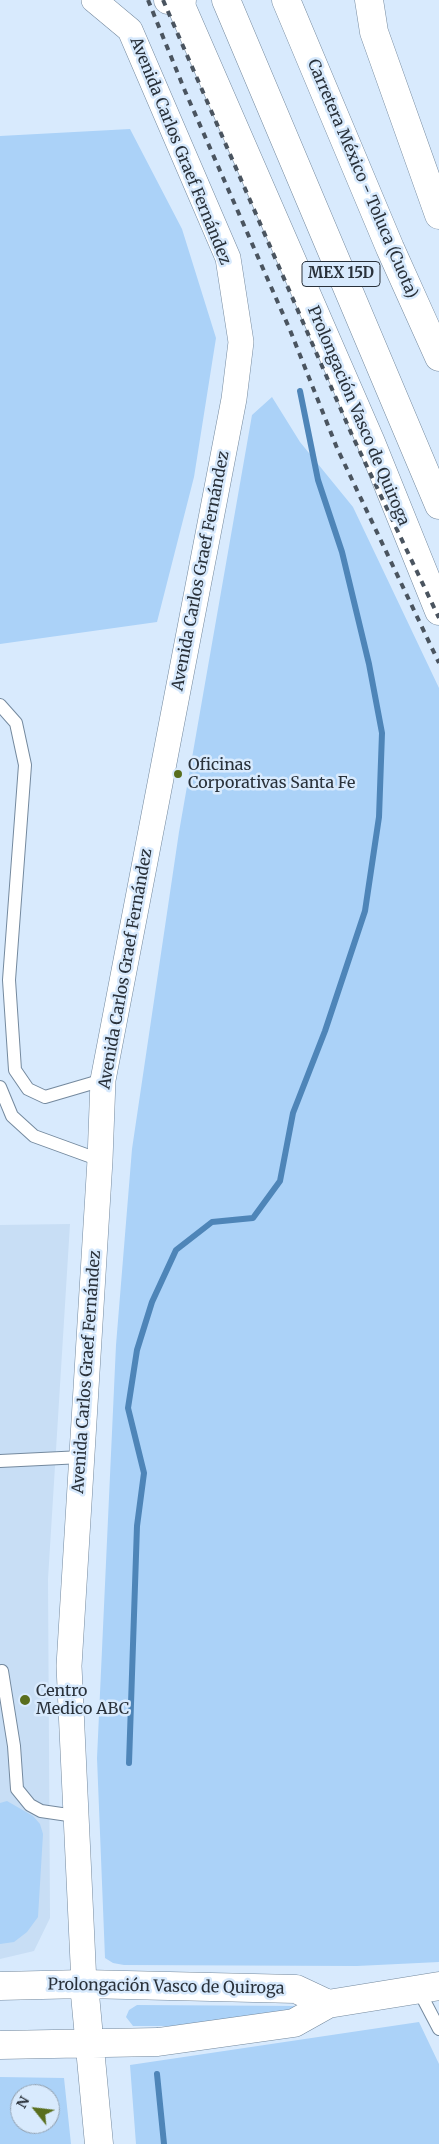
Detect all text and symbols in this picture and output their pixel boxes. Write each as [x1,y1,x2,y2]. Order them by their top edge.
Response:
street label: Avenida Carlos Graef Fernández [125,34,235,268]
street label: Carretera México - Toluca (Cuota) [303,57,421,301]
road number: MEX 15D [302,262,380,286]
street label: Prolongación Vasco de Quiroga [303,303,413,529]
street label: Avenida Carlos Graef Fernández [168,449,234,693]
place label: Oficinas Corporativas Santa Fe [188,755,355,793]
marker: Oficinas Corporativas Santa Fe [172,768,184,780]
street label: Avenida Carlos Graef Fernández [95,847,157,1091]
street label: Avenida Carlos Graef Fernández [69,1250,105,1494]
place label: Centro Medico ABC [36,1681,129,1719]
marker: Centro Medico ABC [18,1693,32,1707]
street label: Prolongación Vasco de Quiroga [47,1975,285,1999]
north arrow [10,2084,60,2134]
text: N [12,2093,33,2111]

